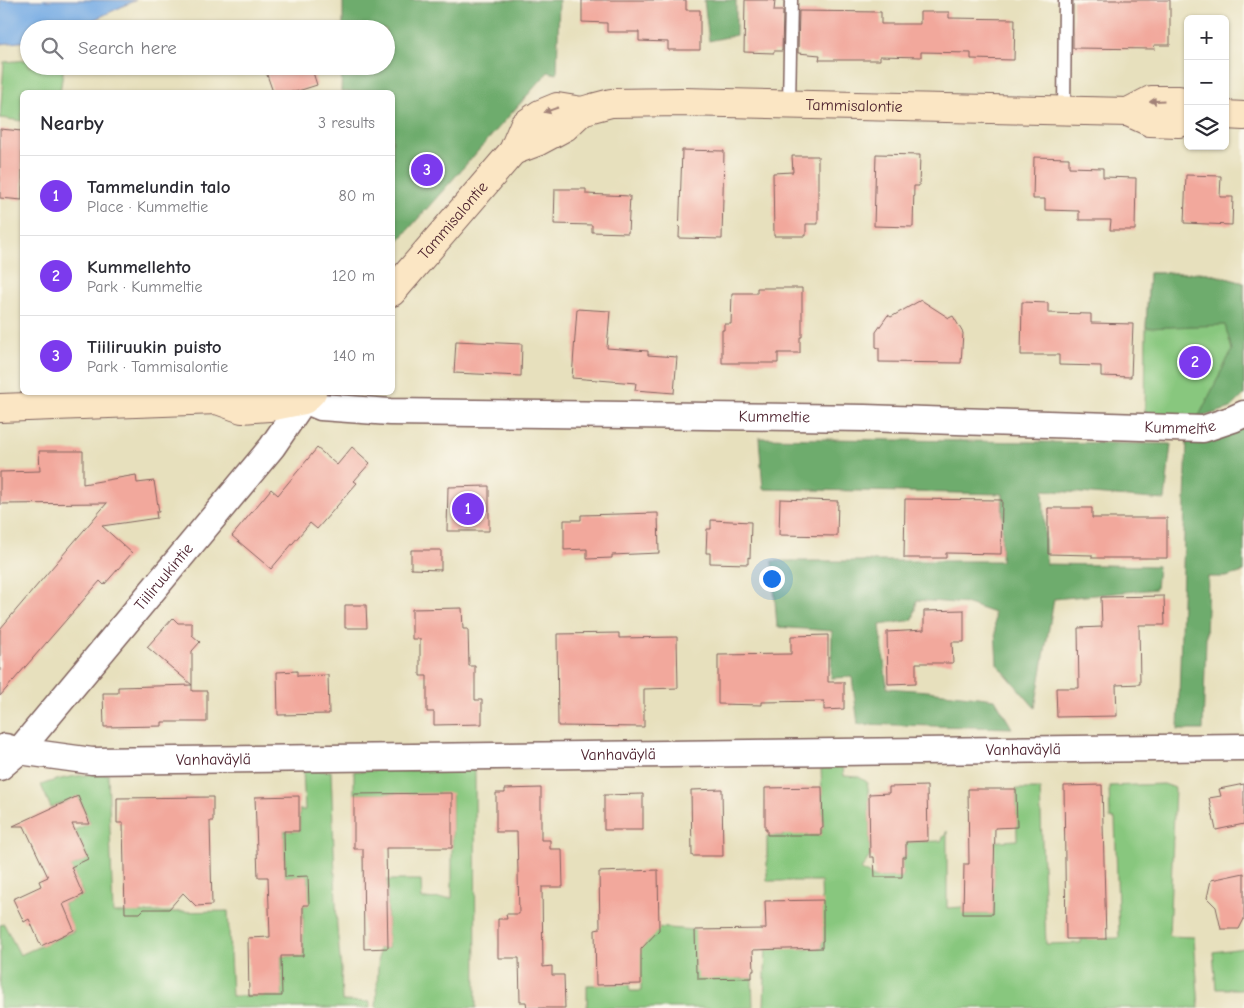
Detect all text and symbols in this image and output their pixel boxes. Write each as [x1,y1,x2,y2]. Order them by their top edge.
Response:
map controls [1184,15,1229,150]
button: + [1184,15,1229,60]
search box [20,20,395,75]
icon: search [38,34,66,62]
text: Search here [78,37,177,59]
button: − [1184,60,1229,105]
street label: Tammisalontie [805,96,903,116]
one-way arrow [1149,97,1165,105]
button: layers [1184,105,1229,150]
one-way arrow [543,106,558,114]
text: Nearby [40,111,104,135]
text: 3 results [318,114,375,132]
pin: 3 [411,151,443,189]
text: Tammelundin talo [87,176,231,198]
street label: Tammisalontie [415,178,492,263]
text: 1 [53,187,59,205]
text: 80 m [338,187,375,205]
text: Place · Kummeltie [87,198,208,216]
text: Kummellehto [87,256,191,278]
text: 2 [52,267,60,285]
text: 120 m [332,267,375,285]
text: Park · Kummeltie [87,278,203,296]
text: Tiiliruukin puisto [87,336,222,358]
pin: 2 [1179,343,1211,381]
text: 3 [52,347,60,365]
text: 140 m [333,347,375,365]
text: Park · Tammisalontie [87,358,228,376]
street label: Kummeltie [739,407,810,426]
street label: Kummeltie [1144,416,1218,438]
pin: 1 [452,490,484,528]
street label: Tiiliruukintie [131,540,197,614]
your location [759,566,785,592]
street label: Vanhaväylä [986,740,1061,759]
street label: Vanhaväylä [581,745,656,764]
street label: Vanhaväylä [176,750,251,769]

